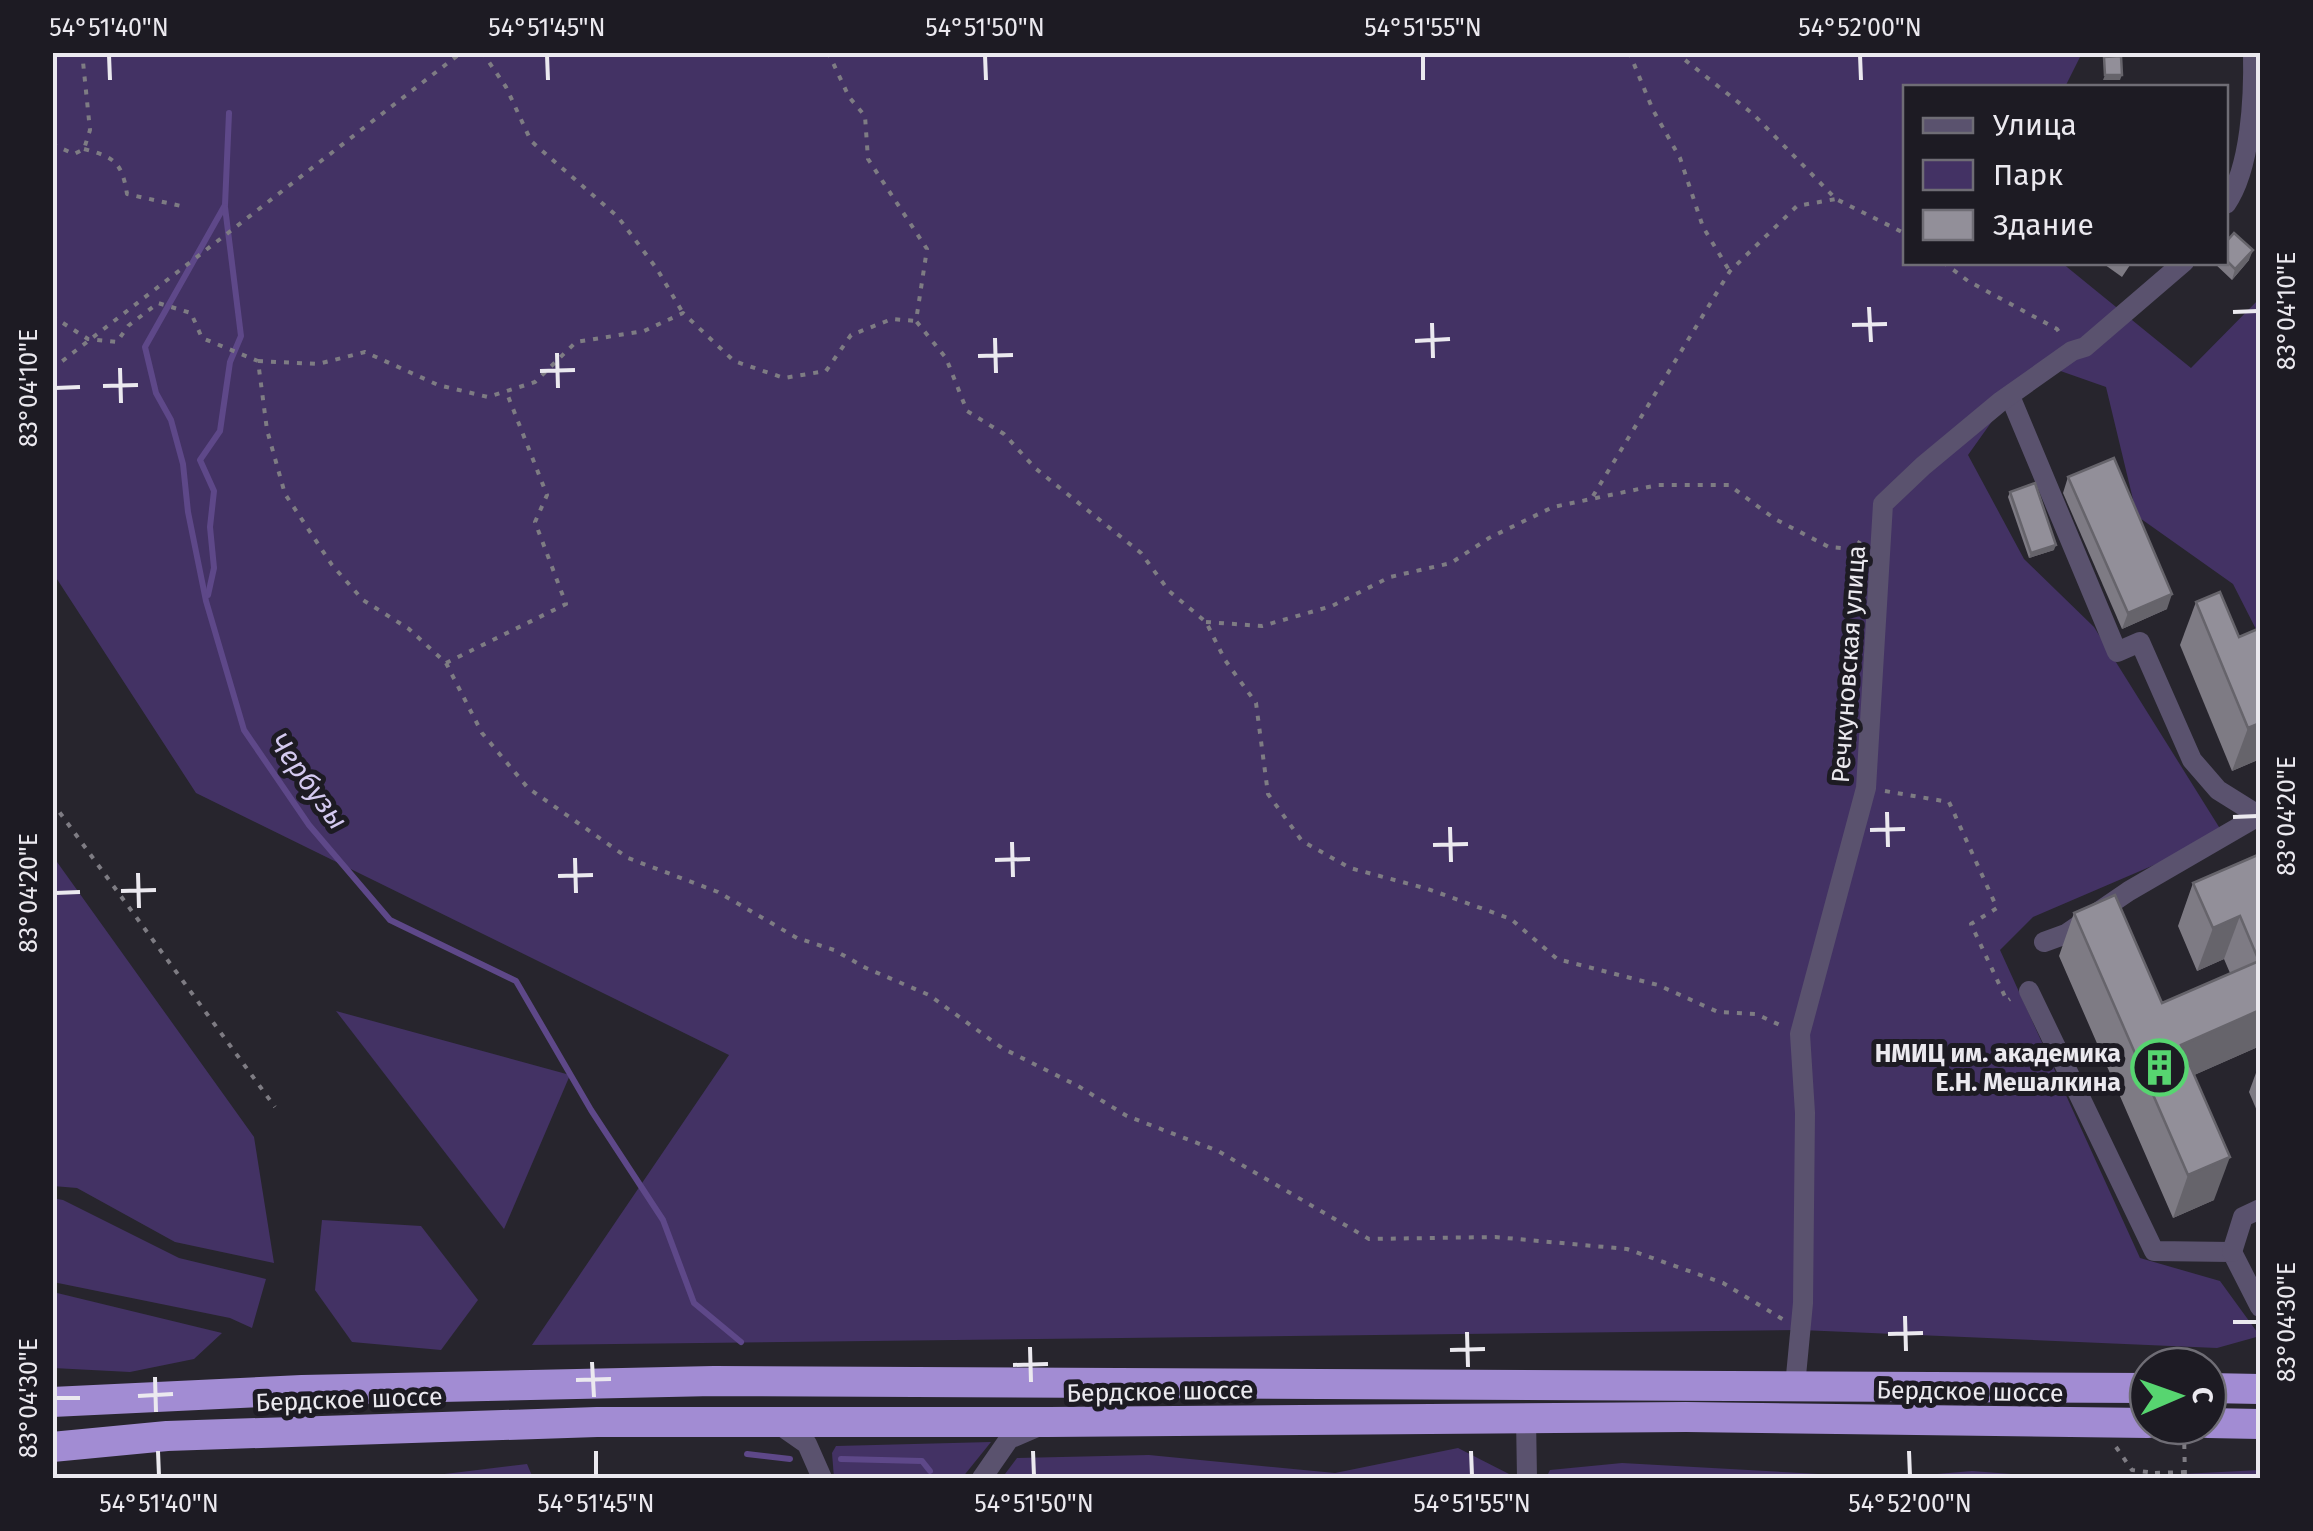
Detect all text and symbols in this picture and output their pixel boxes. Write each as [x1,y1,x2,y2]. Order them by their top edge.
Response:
text: 54°51'40"N [49,13,169,43]
text: 54°51'45"N [488,13,606,43]
text: 54°51'50"N [925,13,1045,43]
text: 54°51'55"N [1364,13,1482,43]
text: 54°52'00"N [1798,13,1922,43]
legend [1903,85,2228,265]
text: Улица [1993,107,2077,143]
text: Парк [1993,157,2063,193]
text: Здание [1993,207,2094,243]
text: 83°04'10"E [2272,252,2302,370]
text: 83°04'10"E [14,329,44,447]
street label: Речкуновская улица [1826,544,1872,784]
water label: Чербузы [263,727,355,836]
text: 83°04'20"E [2272,756,2302,876]
text: 83°04'20"E [14,833,44,953]
building icon: НМИЦ им. академика Е.Н. Мешалкина [2130,1037,2190,1097]
place label: НМИЦ им. академика Е.Н. Мешалкина [1875,1039,2121,1098]
text: 83°04'30"E [2272,1262,2302,1382]
text: 83°04'30"E [14,1338,44,1458]
north arrow [2128,1346,2228,1446]
street label: Бердское шоссе [1066,1375,1254,1409]
street label: Бердское шоссе [1876,1375,2064,1409]
street label: Бердское шоссе [255,1382,443,1418]
text: С [2186,1387,2219,1404]
text: 54°51'40"N [99,1489,219,1519]
text: 54°51'45"N [537,1489,655,1519]
text: 54°51'50"N [974,1489,1094,1519]
text: 54°51'55"N [1413,1489,1531,1519]
text: 54°52'00"N [1848,1489,1972,1519]

